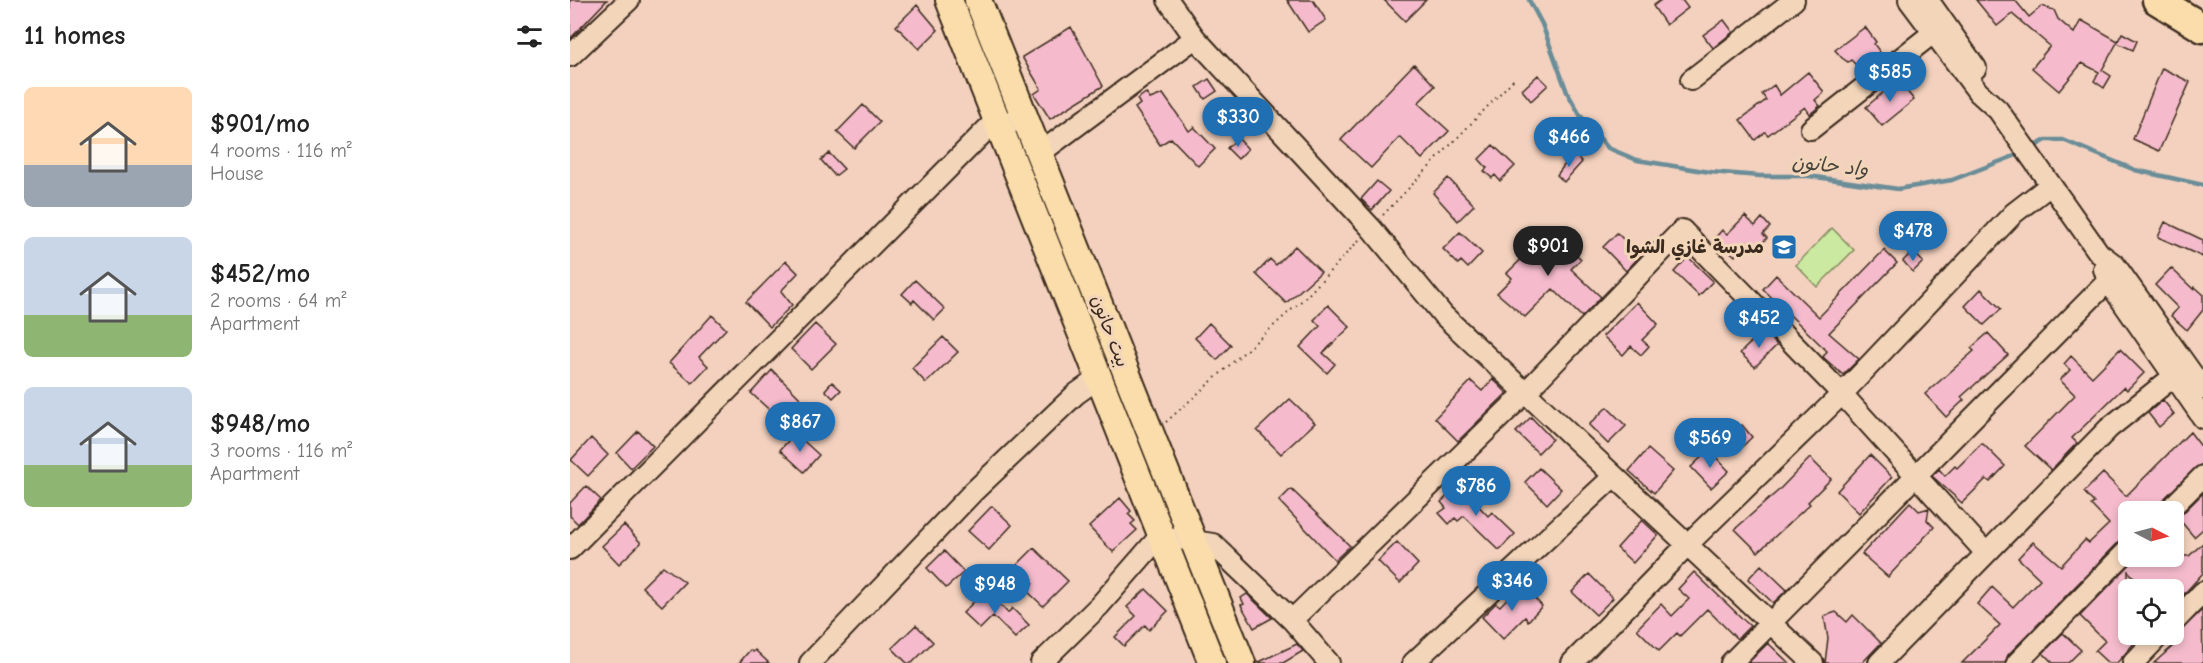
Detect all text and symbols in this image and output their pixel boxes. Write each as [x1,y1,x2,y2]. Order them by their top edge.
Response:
icon: filters [513,20,546,53]
text: 11 homes [24,21,125,51]
pin: $585 [1854,52,1926,103]
text: $585 [1868,60,1912,83]
pin: $330 [1202,97,1274,148]
text: $330 [1216,105,1260,128]
text: $901/mo [210,109,310,139]
icon: home [72,111,144,183]
pin: $466 [1533,117,1605,168]
text: $466 [1548,125,1590,148]
text: 4 rooms · 116 m² [210,139,352,162]
water label: واد حانون [1791,150,1870,181]
text: House [210,162,264,185]
pin: $478 [1877,211,1949,262]
text: $478 [1893,219,1933,242]
pin: $901 [1512,226,1584,277]
school or university icon: مدرسة غازي الشوا [1769,232,1799,262]
text: $901 [1527,234,1569,257]
place label: مدرسة غازي الشوا [1626,237,1764,261]
text: $452/mo [210,259,310,289]
icon: home [72,261,144,333]
text: 2 rooms · 64 m² [210,289,346,312]
street label: بيت حانون [1086,292,1133,370]
pin: $452 [1723,298,1795,349]
text: $452 [1738,306,1780,329]
text: Apartment [210,312,300,335]
pin: $867 [764,402,836,453]
text: $948/mo [210,409,310,439]
text: $867 [779,410,821,433]
icon: home [72,411,144,483]
pin: $569 [1674,418,1746,469]
text: $569 [1688,426,1732,449]
text: 3 rooms · 116 m² [210,439,352,462]
text: Apartment [210,462,300,485]
pin: $786 [1440,466,1512,517]
text: $786 [1455,474,1497,497]
north arrow [2118,501,2184,567]
map controls [2118,501,2184,645]
pin: $346 [1476,561,1548,612]
pin: $948 [959,564,1031,615]
text: $346 [1491,569,1533,592]
text: $948 [974,572,1016,595]
button: locate [2118,579,2184,645]

